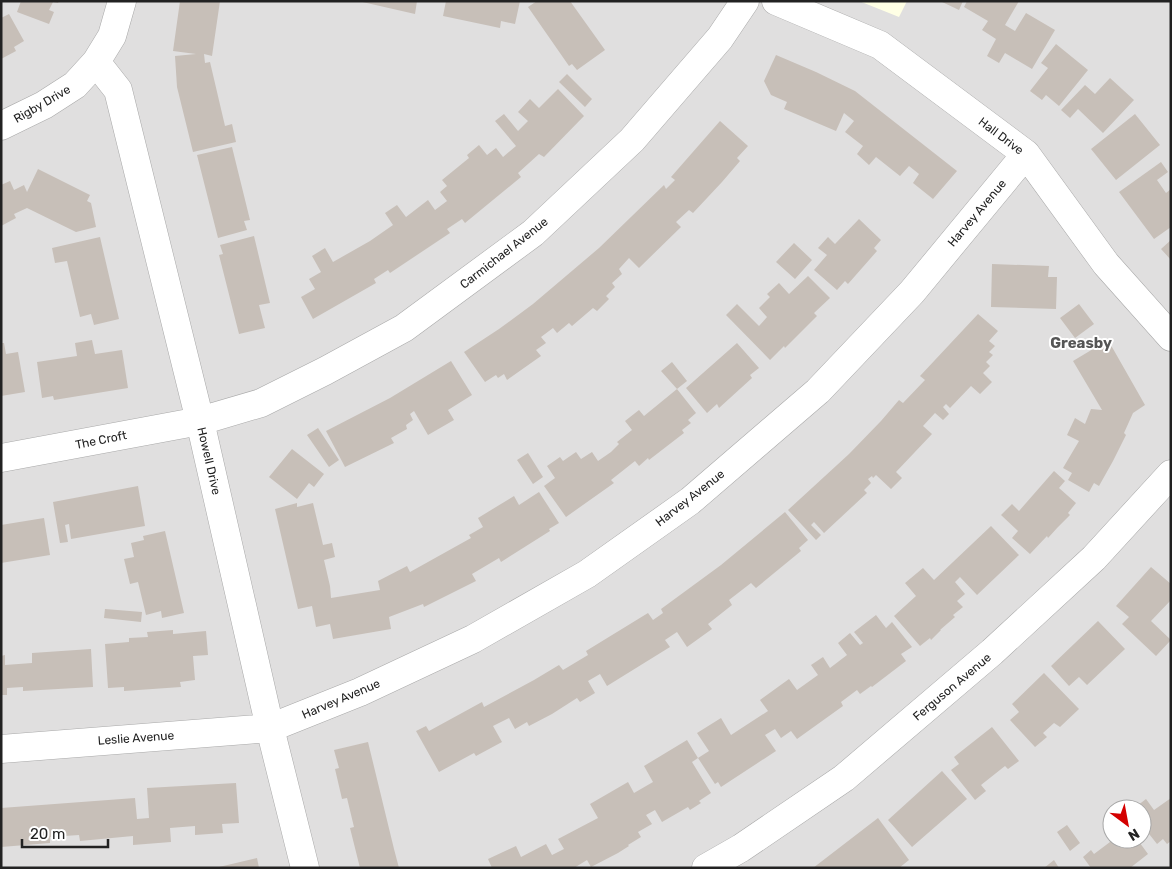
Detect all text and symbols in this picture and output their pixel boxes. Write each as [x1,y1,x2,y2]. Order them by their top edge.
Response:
street label: Rigby Drive [11,82,73,126]
street label: Hall Drive [976,115,1027,158]
street label: Harvey Avenue [945,176,1009,250]
street label: Carmichael Avenue [457,214,551,292]
district label: Greasby [1050,334,1112,352]
street label: Howell Drive [194,426,224,497]
street label: The Croft [74,428,128,452]
street label: Harvey Avenue [653,467,727,529]
street label: Ferguson Avenue [910,650,994,724]
street label: Harvey Avenue [300,676,382,722]
street label: Leslie Avenue [97,728,175,748]
north arrow [1102,799,1152,849]
scale bar [22,816,109,848]
text: 20 m [30,825,65,843]
text: N [1125,825,1142,844]

